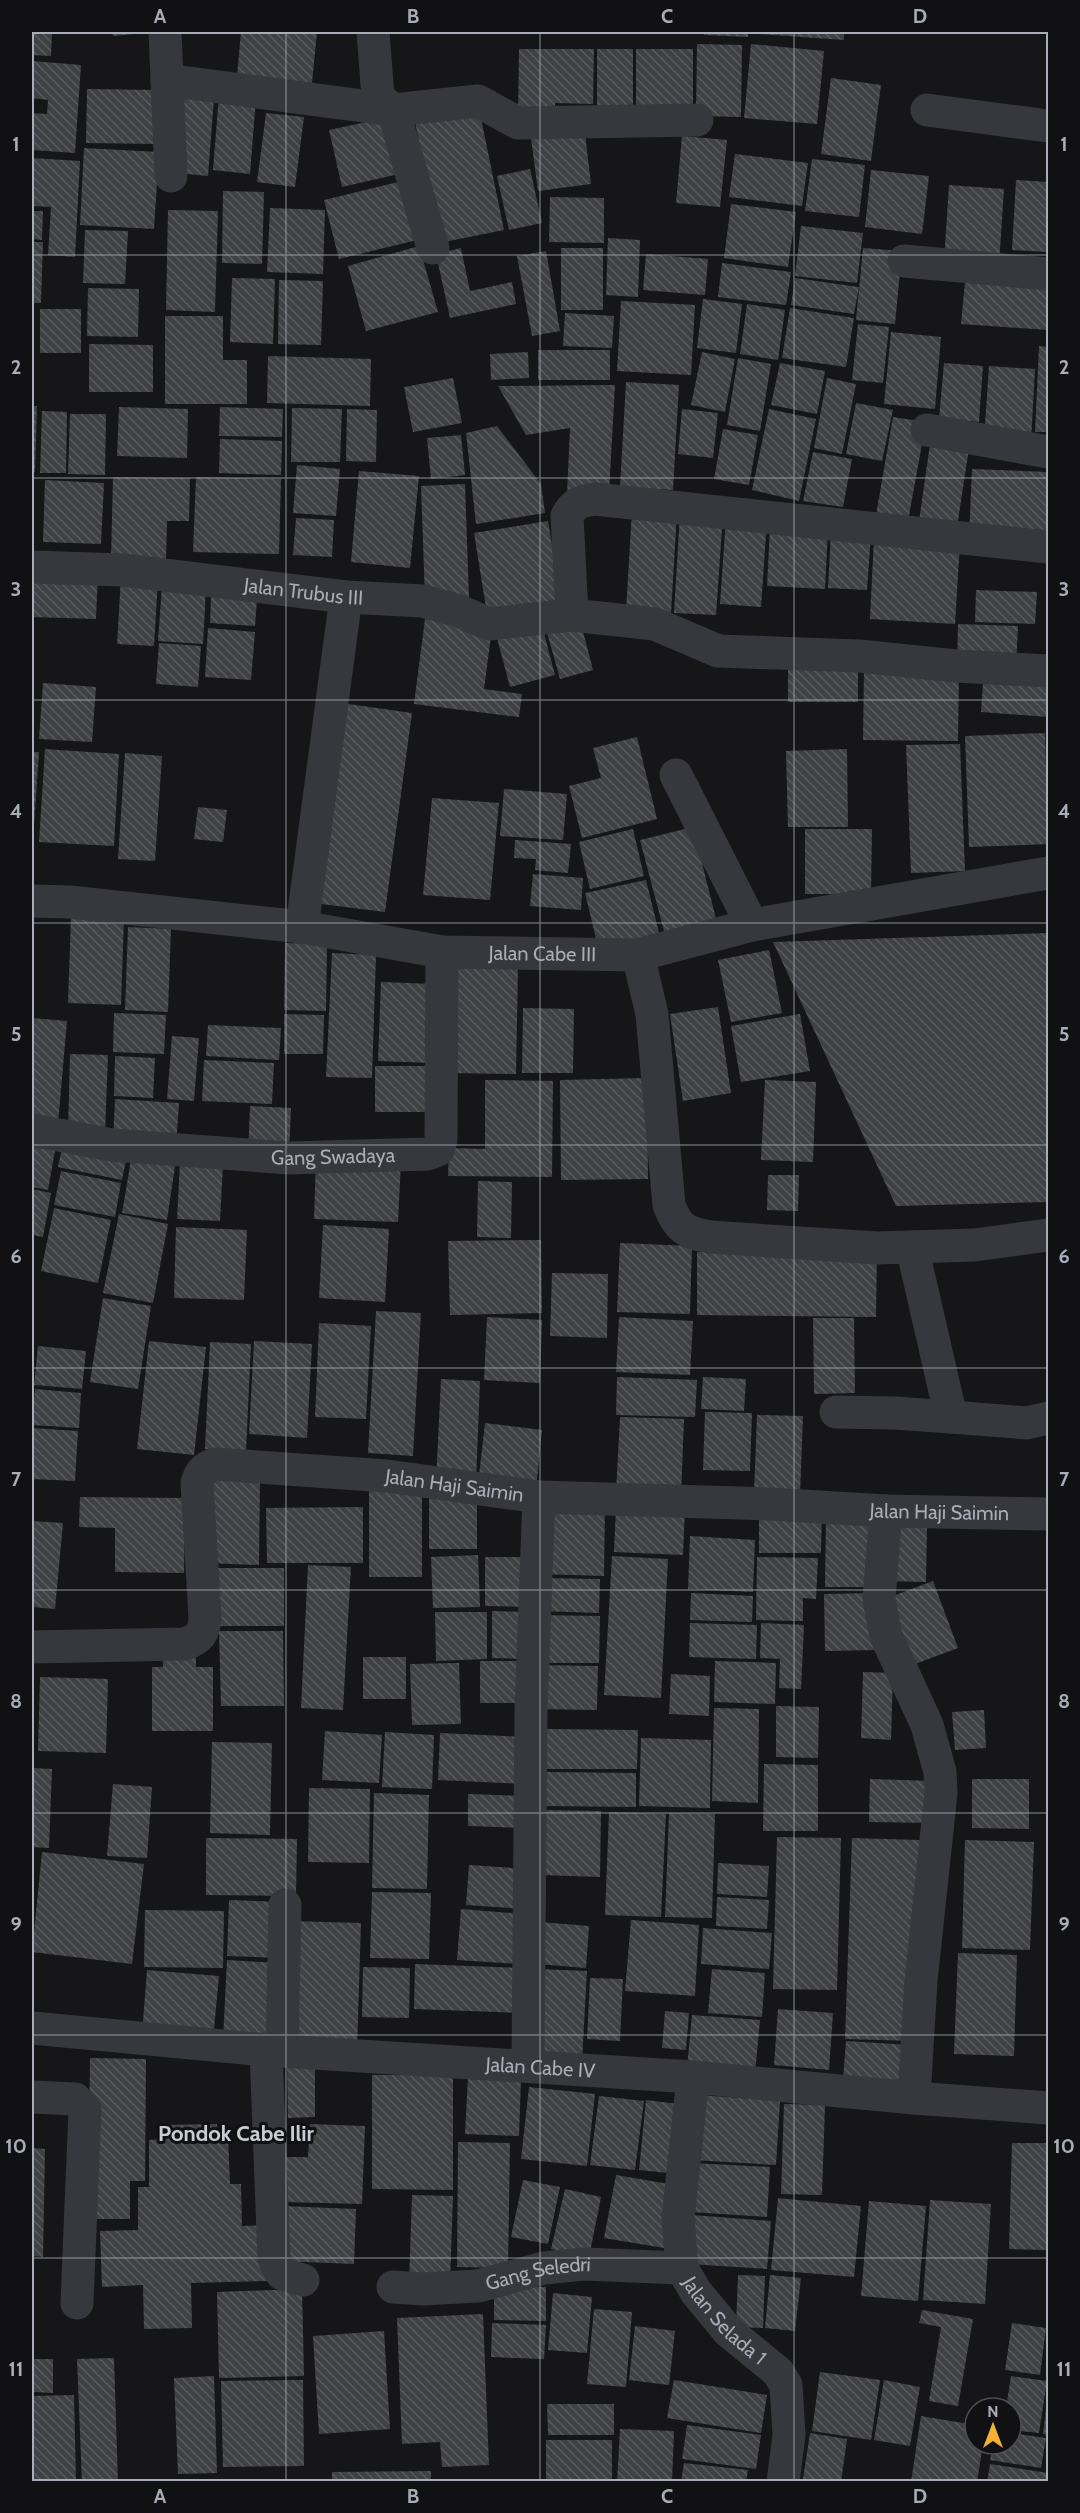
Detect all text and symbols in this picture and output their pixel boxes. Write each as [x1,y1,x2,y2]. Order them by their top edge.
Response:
text: A [154,4,167,28]
text: B [407,4,419,28]
text: C [661,4,673,28]
text: D [913,4,927,28]
text: 1 [12,132,20,156]
text: 1 [1060,132,1068,156]
text: 2 [11,355,21,379]
text: 2 [1059,355,1069,379]
street label: Jalan Trubus III [242,573,364,610]
text: 3 [11,577,21,601]
text: 3 [1059,577,1069,601]
text: 4 [10,799,22,823]
text: 4 [1058,799,1070,823]
street label: Jalan Cabe III [487,941,596,966]
text: 5 [11,1022,21,1046]
text: 5 [1059,1022,1069,1046]
street label: Gang Swadaya [270,1143,396,1170]
text: 6 [10,1244,22,1268]
text: 6 [1058,1244,1070,1268]
street label: Jalan Haji Saimin [383,1464,525,1507]
text: 7 [11,1467,22,1491]
text: 7 [1059,1467,1070,1491]
street label: Jalan Haji Saimin [868,1498,1009,1525]
text: 8 [10,1689,22,1713]
text: 8 [1058,1689,1070,1713]
text: 9 [10,1912,22,1936]
text: 9 [1058,1912,1070,1936]
street label: Jalan Cabe IV [484,2052,597,2083]
district label: Pondok Cabe Ilir [158,2120,315,2147]
text: 10 [5,2134,27,2158]
text: 10 [1053,2134,1075,2158]
street label: Gang Seledri [483,2252,591,2295]
street label: Jalan Selada 1 [677,2271,771,2370]
text: 11 [9,2357,23,2381]
text: 11 [1057,2357,1071,2381]
north arrow [963,2396,1023,2456]
text: N [987,2402,999,2421]
text: A [154,2484,167,2508]
text: B [407,2484,419,2508]
text: C [661,2484,673,2508]
text: D [913,2484,927,2508]

